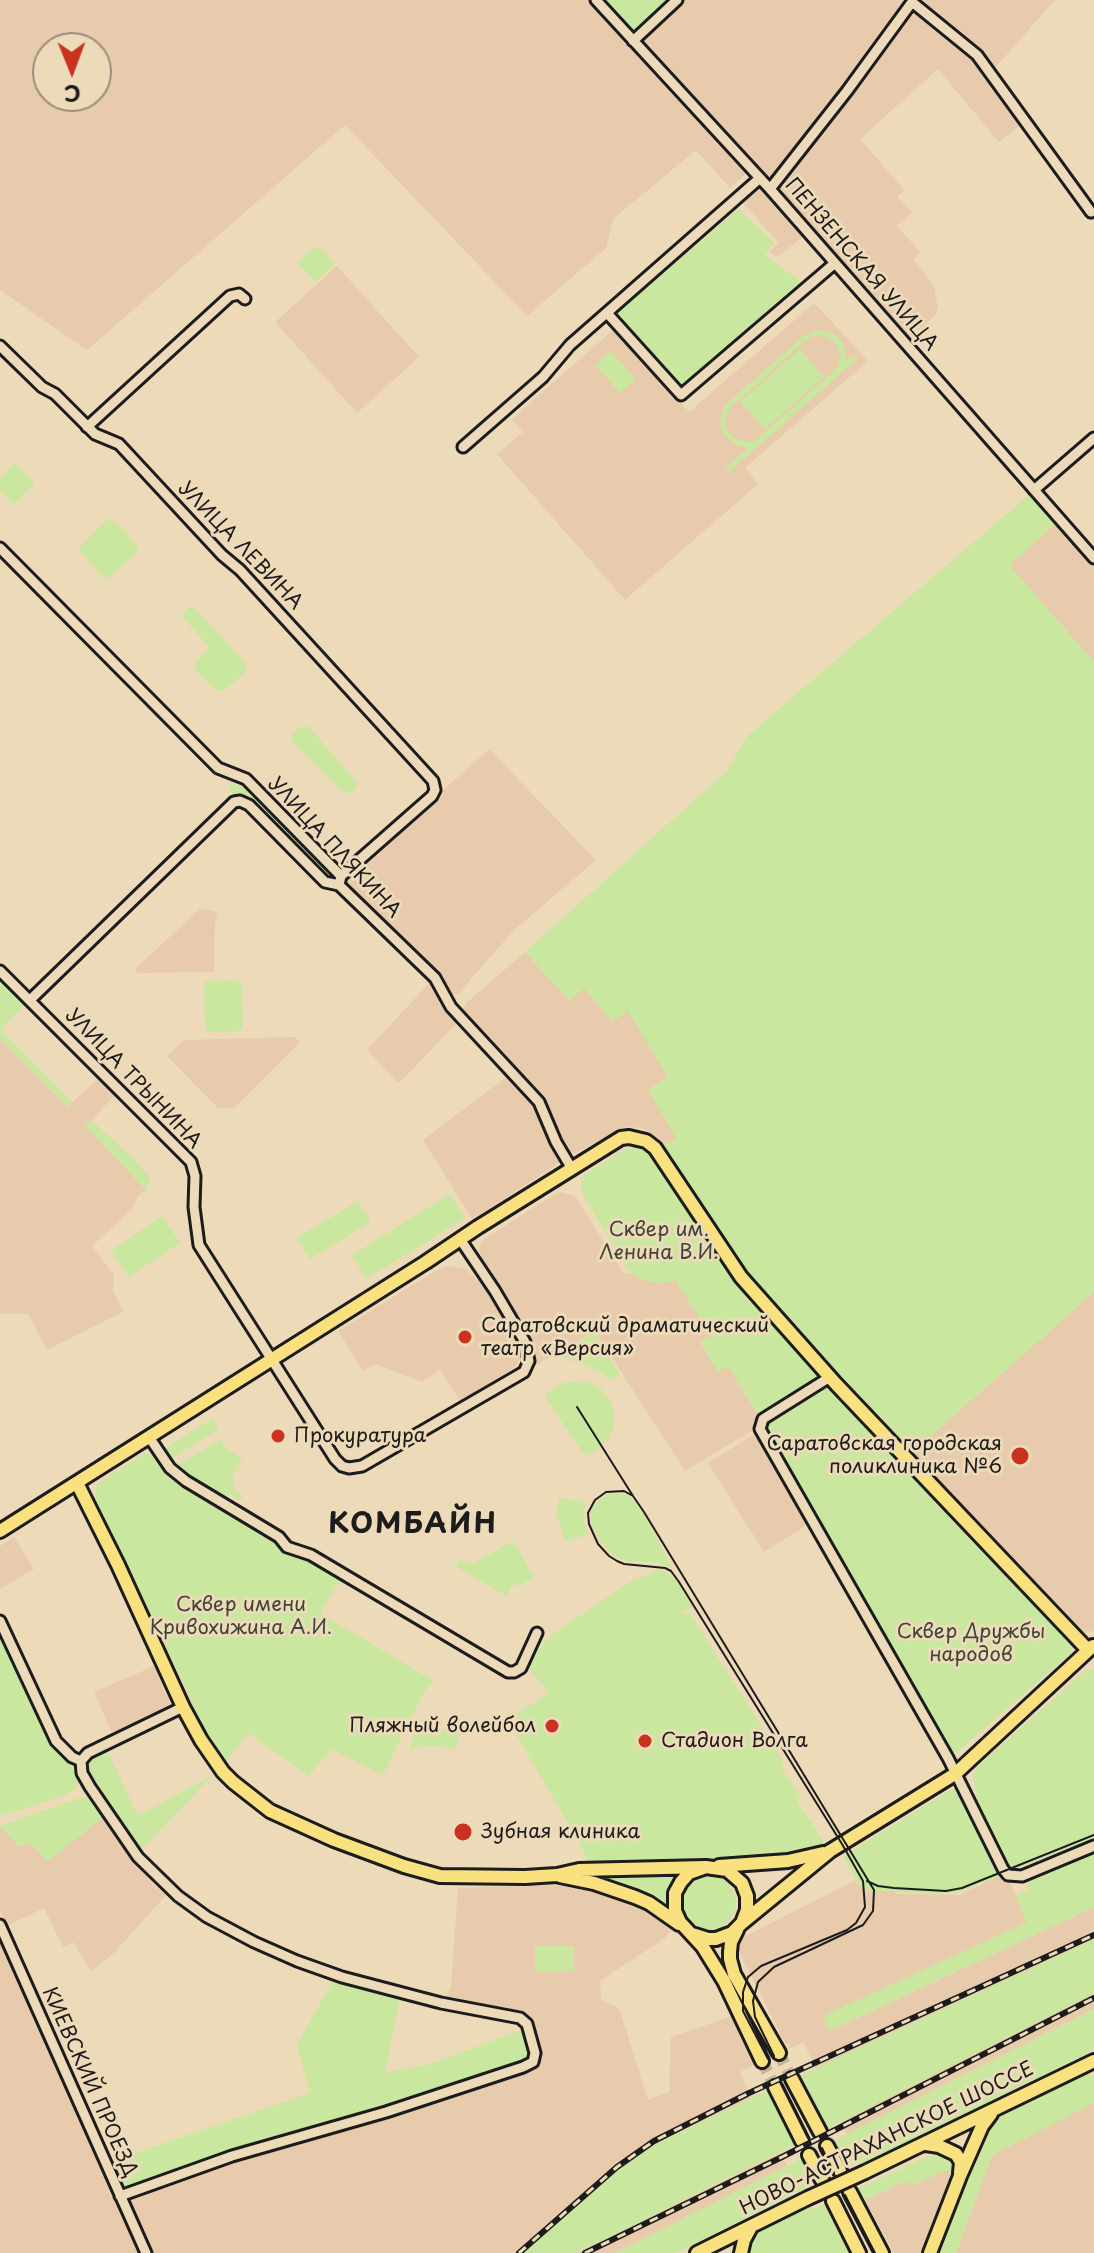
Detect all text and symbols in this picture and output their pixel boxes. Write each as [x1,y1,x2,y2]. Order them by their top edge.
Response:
north arrow [32,32,112,112]
text: С [64,78,81,111]
street label: ПЕНЗЕНСКАЯ УЛИЦА [780,174,942,356]
street label: УЛИЦА ЛЕВИНА [173,477,307,615]
street label: УЛИЦА ПЛЯКИНА [263,773,405,923]
street label: УЛИЦА ТРЫНИНА [60,1004,206,1154]
park label: Сквер им. Ленина В.И. [599,1218,719,1265]
place label: Саратовский драматический театр «Версия» [481,1314,769,1361]
marker: Саратовский драматический театр «Версия» [456,1328,474,1346]
place label: Прокуратура [294,1424,426,1448]
marker: Прокуратура [269,1427,287,1445]
place label: Саратовская городская поликлиника №6 [767,1432,1002,1479]
marker: Саратовская городская поликлиника №6 [1009,1445,1031,1467]
district label: КОМБАЙН [329,1508,497,1542]
park label: Сквер имени Кривохижина А.И. [150,1593,332,1640]
park label: Сквер Дружбы народов [897,1620,1045,1667]
place label: Пляжный волейбол [349,1714,536,1738]
marker: Пляжный волейбол [543,1717,561,1735]
place label: Стадион Волга [661,1729,808,1753]
marker: Стадион Волга [636,1732,654,1750]
place label: Зубная клиника [481,1820,640,1844]
marker: Зубная клиника [452,1821,474,1843]
street label: КИЕВСКИЙ ПРОЕЗД [36,1983,142,2181]
street label: НОВО-АСТРАХАНСКОЕ ШОССЕ [736,2057,1038,2221]

